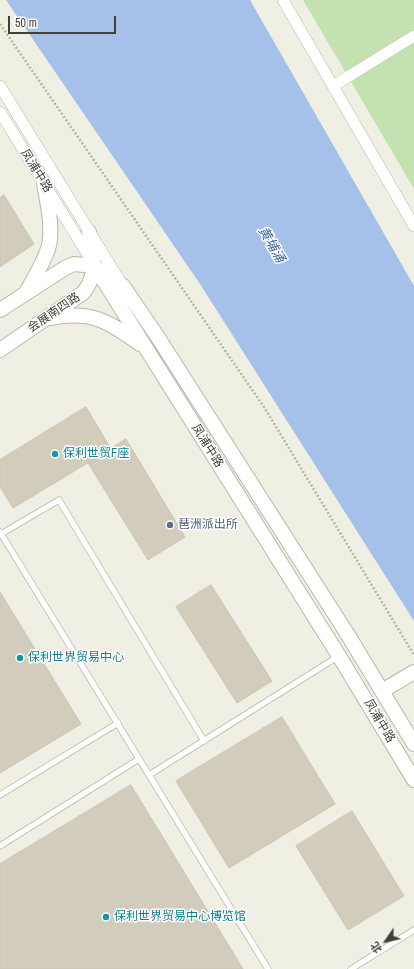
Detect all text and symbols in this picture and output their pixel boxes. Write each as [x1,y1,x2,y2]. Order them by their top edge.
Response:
scale bar [10,8,118,34]
text: 50 m [15,15,37,31]
street label: 凤浦中路 [17,147,55,195]
water label: 黄埔涌 [254,224,288,266]
street label: 会展南四路 [25,290,83,336]
street label: 凤浦中路 [188,422,226,470]
place label: 保利世贸F座 [63,447,129,461]
marker: 保利世贸F座 [50,449,60,459]
place label: 琶洲派出所 [178,518,238,532]
marker: 琶洲派出所 [165,520,175,530]
place label: 保利世界贸易中心 [28,651,124,665]
marker: 保利世界贸易中心 [15,653,25,663]
street label: 凤浦中路 [360,697,398,745]
place label: 保利世界贸易中心博览馆 [114,910,246,924]
marker: 保利世界贸易中心博览馆 [101,912,111,922]
north arrow [366,921,406,961]
text: 北 [367,939,385,956]

